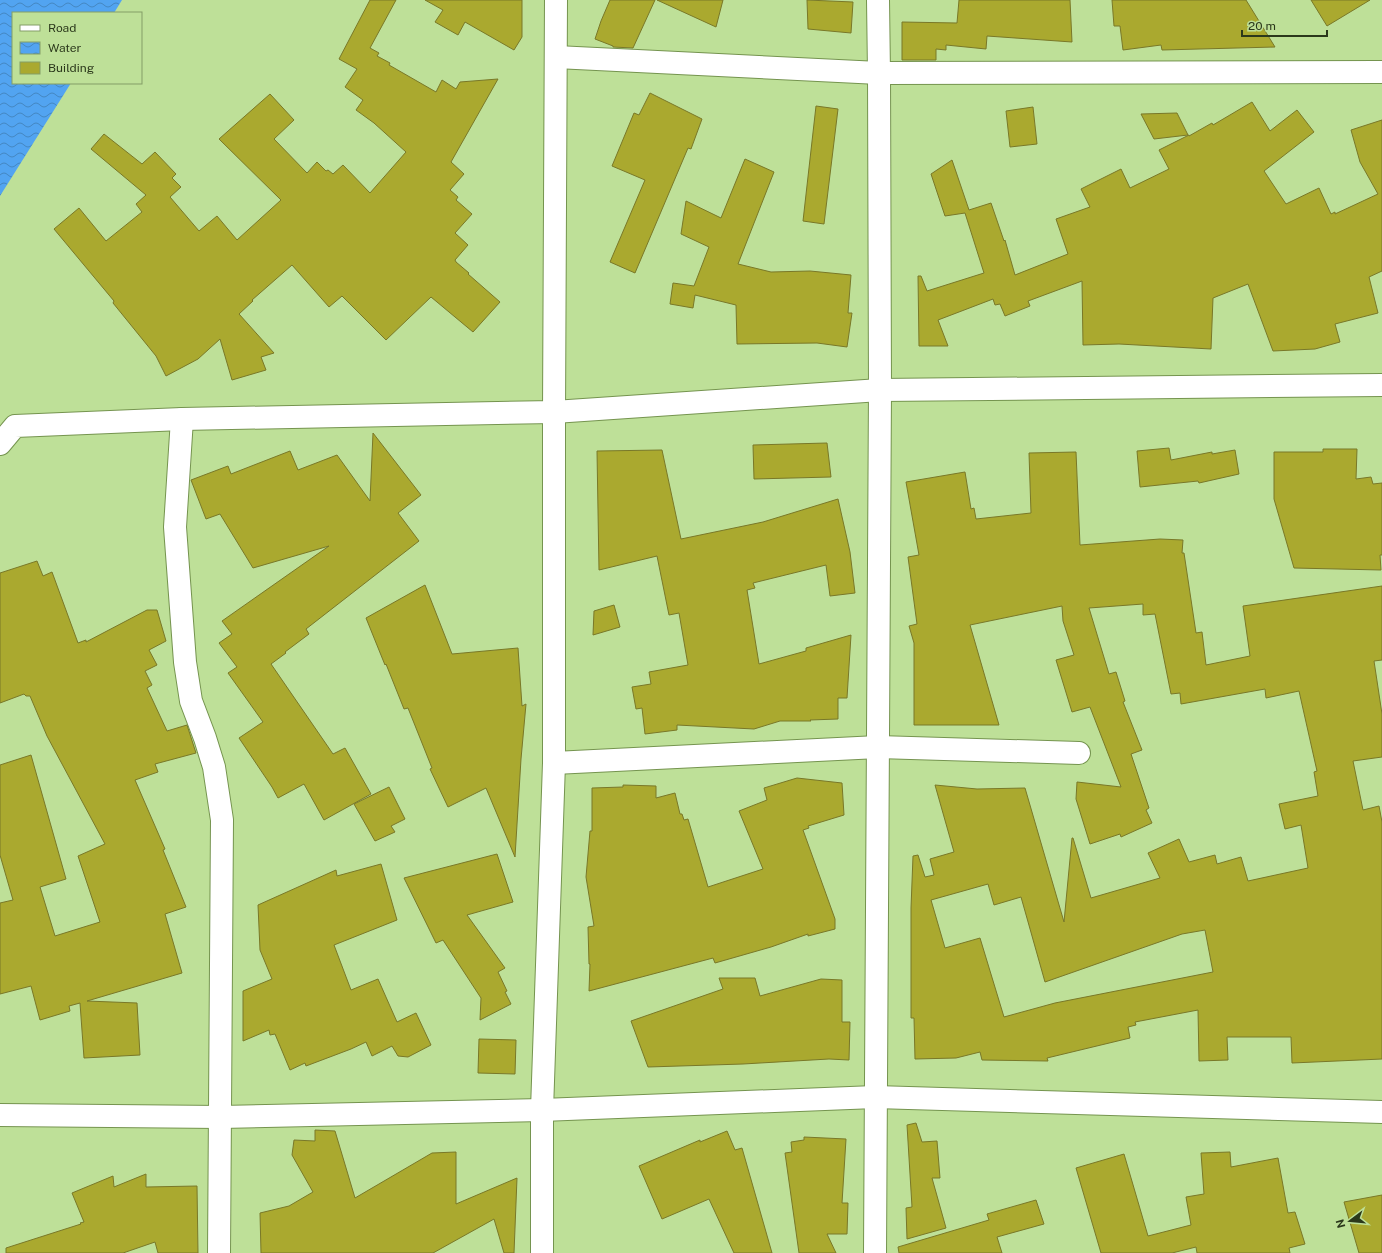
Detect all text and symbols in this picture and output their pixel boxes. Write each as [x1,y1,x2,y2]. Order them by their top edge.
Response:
legend [12,12,142,84]
scale bar [1242,12,1327,38]
text: 20 m [1248,19,1276,33]
text: Road [48,21,76,35]
text: Water [48,41,82,55]
text: Building [48,61,94,75]
north arrow [1330,1201,1370,1241]
text: N [1333,1218,1347,1230]

